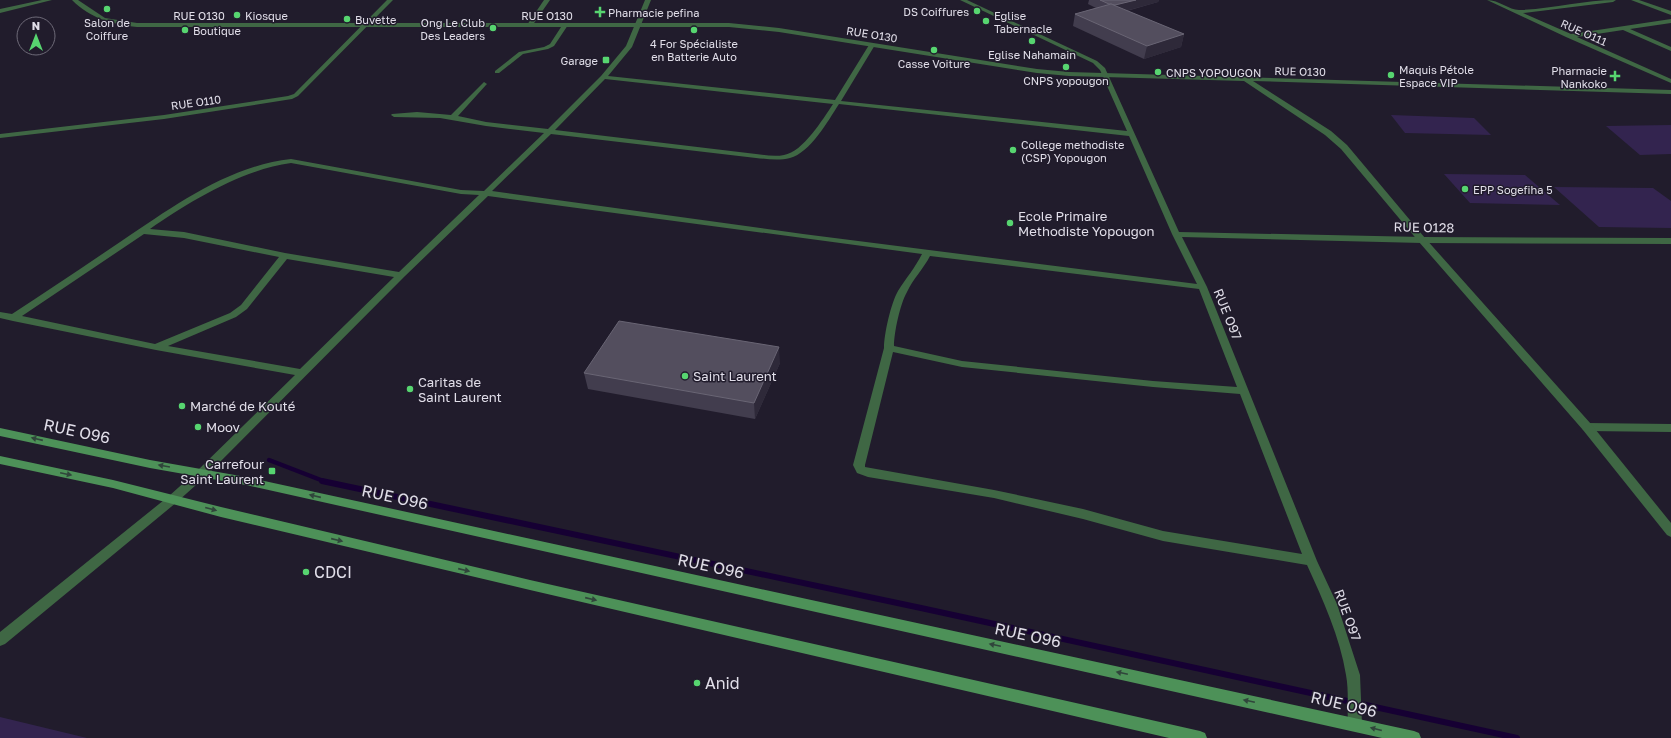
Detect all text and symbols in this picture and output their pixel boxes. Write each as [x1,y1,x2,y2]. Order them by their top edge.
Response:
marker: Salon de Coiffure [102,4,112,14]
place label: DS Coiffures [903,5,969,18]
place label: Pharmacie pefina [608,6,699,19]
marker: DS Coiffures [972,6,982,16]
marker: Pharmacie pefina [595,7,605,17]
street label: RUE O130 [173,9,225,22]
place label: Kiosque [245,9,288,22]
street label: RUE O130 [521,9,573,22]
place label: Eglise Tabernacle [994,9,1052,35]
marker: Kiosque [232,10,242,20]
place label: Buvette [355,13,396,26]
marker: Buvette [342,14,352,24]
north arrow [16,16,56,56]
place label: Salon de Coiffure [84,16,130,42]
place label: Ong Le Club Des Leaders [420,16,485,42]
marker: Eglise Tabernacle [981,16,991,26]
street label: RUE O111 [1559,16,1609,48]
text: N [32,19,40,32]
marker: Ong Le Club Des Leaders [488,23,498,33]
place label: Boutique [193,24,241,37]
street label: RUE O130 [846,24,899,44]
marker: Boutique [180,25,190,35]
marker: 4 For Spécialiste en Batterie Auto [689,25,699,35]
marker: Eglise Nahamain [1027,36,1037,46]
place label: 4 For Spécialiste en Batterie Auto [650,37,738,63]
marker: Casse Voiture [929,45,939,55]
place label: Eglise Nahamain [988,48,1076,61]
place label: Garage [560,54,598,67]
marker: Garage [601,55,611,65]
place label: Casse Voiture [898,57,970,70]
marker: CNPS yopougon [1061,62,1071,72]
place label: Maquis Pétole Espace VIP [1399,63,1474,89]
street label: RUE O130 [1274,64,1326,78]
place label: Pharmacie Nankoko [1551,64,1607,90]
place label: CNPS YOPOUGON [1166,66,1261,79]
marker: CNPS YOPOUGON [1153,67,1163,77]
marker: Maquis Pétole Espace VIP [1386,70,1396,80]
marker: Pharmacie Nankoko [1610,71,1620,81]
place label: CNPS yopougon [1023,74,1109,87]
street label: RUE O110 [170,92,222,112]
place label: College methodiste (CSP) Yopougon [1021,138,1125,164]
marker: College methodiste (CSP) Yopougon [1008,145,1018,155]
place label: EPP Sogefiha 5 [1473,183,1553,196]
marker: EPP Sogefiha 5 [1460,184,1470,194]
place label: Ecole Primaire Methodiste Yopougon [1018,208,1155,239]
marker: Ecole Primaire Methodiste Yopougon [1005,218,1015,228]
street label: RUE O128 [1393,218,1455,236]
street label: RUE O97 [1211,286,1246,342]
place label: Saint Laurent [693,368,777,384]
marker: Saint Laurent [680,371,690,381]
place label: Caritas de Saint Laurent [418,374,502,405]
marker: Caritas de Saint Laurent [405,384,415,394]
place label: Marché de Kouté [190,398,295,414]
marker: Marché de Kouté [177,401,187,411]
street label: RUE O96 [42,414,112,448]
place label: Moov [206,419,241,435]
marker: Moov [193,422,203,432]
one-way arrow [31,436,43,442]
place label: Carrefour Saint Laurent [180,456,264,487]
one-way arrow [158,463,170,469]
marker: Carrefour Saint Laurent [267,466,277,476]
one-way arrow [59,471,72,477]
street label: RUE O96 [360,480,430,514]
one-way arrow [308,493,321,499]
one-way arrow [205,506,217,512]
one-way arrow [331,537,344,543]
street label: RUE O96 [676,549,746,583]
place label: CDCI [314,562,352,582]
marker: CDCI [301,567,311,577]
one-way arrow [458,567,470,573]
street label: RUE O97 [1331,587,1365,643]
one-way arrow [584,597,597,603]
street label: RUE O96 [993,618,1063,652]
one-way arrow [989,642,1001,648]
one-way arrow [1116,669,1128,675]
place label: Anid [705,673,740,693]
marker: Anid [692,678,702,688]
street label: RUE O96 [1309,687,1379,721]
one-way arrow [1243,697,1255,703]
one-way arrow [1370,725,1382,731]

